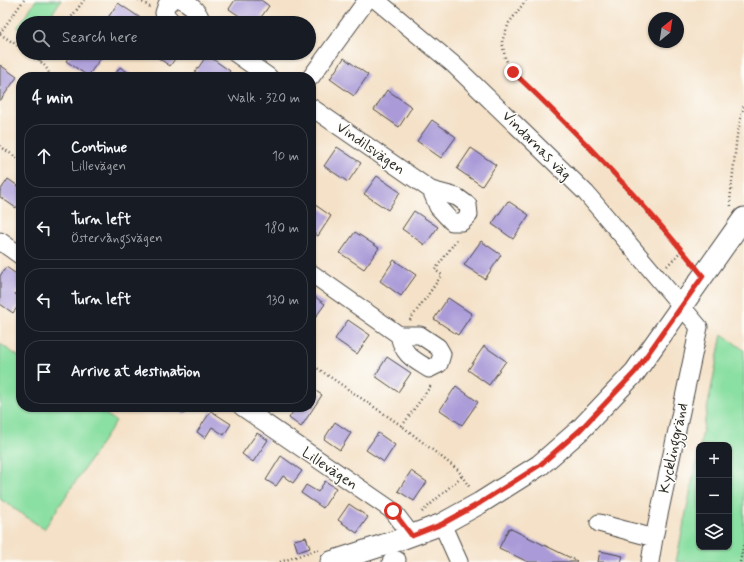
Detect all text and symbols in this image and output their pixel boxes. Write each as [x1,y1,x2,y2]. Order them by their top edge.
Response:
north arrow [648,12,684,48]
search box [16,16,316,60]
icon: search [30,27,52,49]
text: Search here [62,28,138,48]
route end [504,63,522,81]
text: 4 min [32,87,73,109]
text: Walk · 320 m [227,90,300,107]
street label: Vindarnas väg [497,107,575,185]
street label: Vindilsvägen [332,118,409,180]
text: Continue [71,138,127,158]
icon: ahead [33,145,55,167]
text: 10 m [272,148,299,165]
text: Lillevägen [71,158,126,175]
text: Turn left [71,210,131,230]
icon: left [33,217,55,239]
text: 180 m [264,220,299,237]
text: Östervångsvägen [71,230,163,247]
icon: left [33,289,55,311]
text: Turn left [71,290,131,310]
text: 130 m [266,292,299,309]
icon: arrive [33,361,55,383]
text: Arrive at destination [71,362,200,382]
street label: Kycklinggränd [655,401,694,495]
map controls [696,442,732,550]
button: + [696,442,732,478]
street label: Lillevägen [298,443,361,495]
button: − [696,478,732,514]
route start [384,502,402,520]
button: layers [696,514,732,550]

